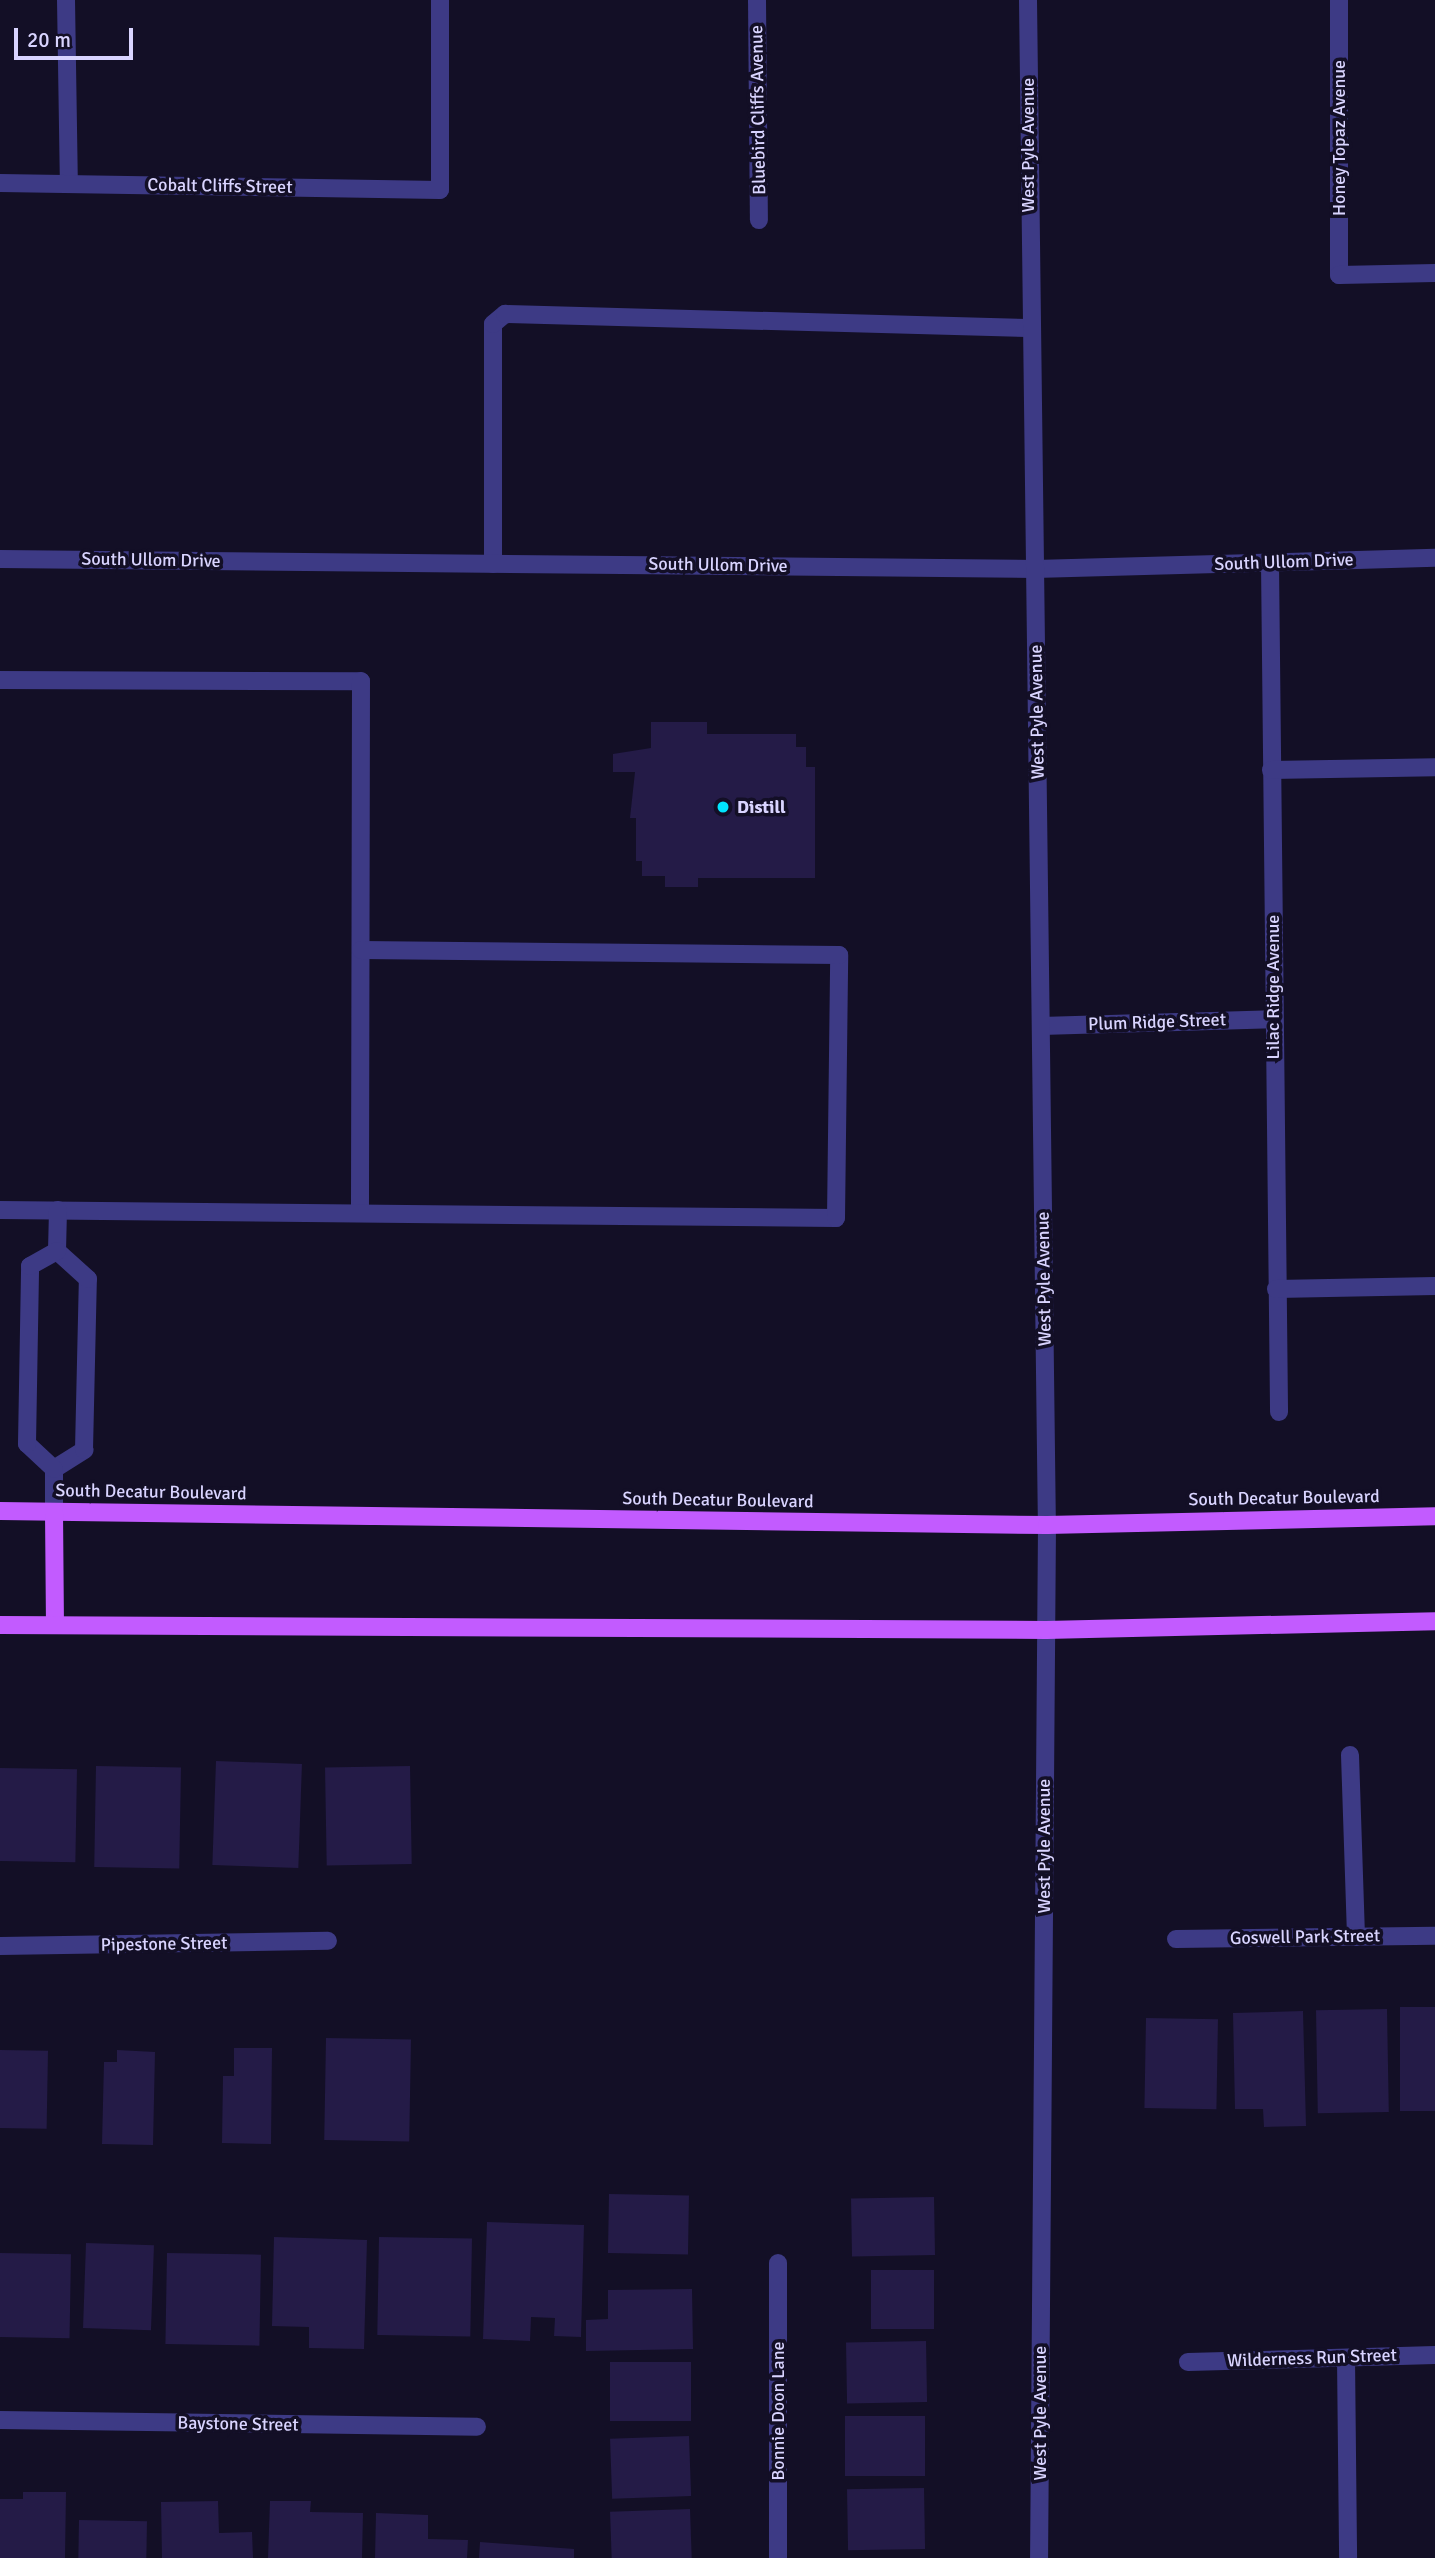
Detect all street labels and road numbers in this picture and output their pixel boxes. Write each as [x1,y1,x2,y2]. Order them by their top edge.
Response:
street label: Bluebird Cliffs Avenue [746,25,770,195]
street label: Honey Topaz Avenue [1328,60,1350,216]
street label: West Pyle Avenue [1017,78,1039,212]
street label: Cobalt Cliffs Street [147,174,293,198]
street label: South Ullom Drive [81,548,221,572]
street label: South Ullom Drive [1214,549,1354,575]
street label: South Ullom Drive [648,553,788,577]
street label: West Pyle Avenue [1025,644,1049,780]
street label: Lilac Ridge Avenue [1262,915,1284,1059]
street label: Plum Ridge Street [1088,1009,1226,1035]
street label: West Pyle Avenue [1032,1211,1056,1347]
street label: South Decatur Boulevard [55,1480,247,1504]
street label: South Decatur Boulevard [1188,1486,1380,1510]
street label: South Decatur Boulevard [622,1488,814,1512]
street label: West Pyle Avenue [1033,1779,1055,1913]
street label: Goswell Park Street [1230,1925,1380,1949]
street label: Pipestone Street [100,1932,228,1956]
street label: Bonnie Doon Lane [767,2341,789,2481]
street label: Wilderness Run Street [1227,2344,1397,2372]
street label: West Pyle Avenue [1029,2346,1051,2480]
street label: Baystone Street [177,2412,299,2436]

